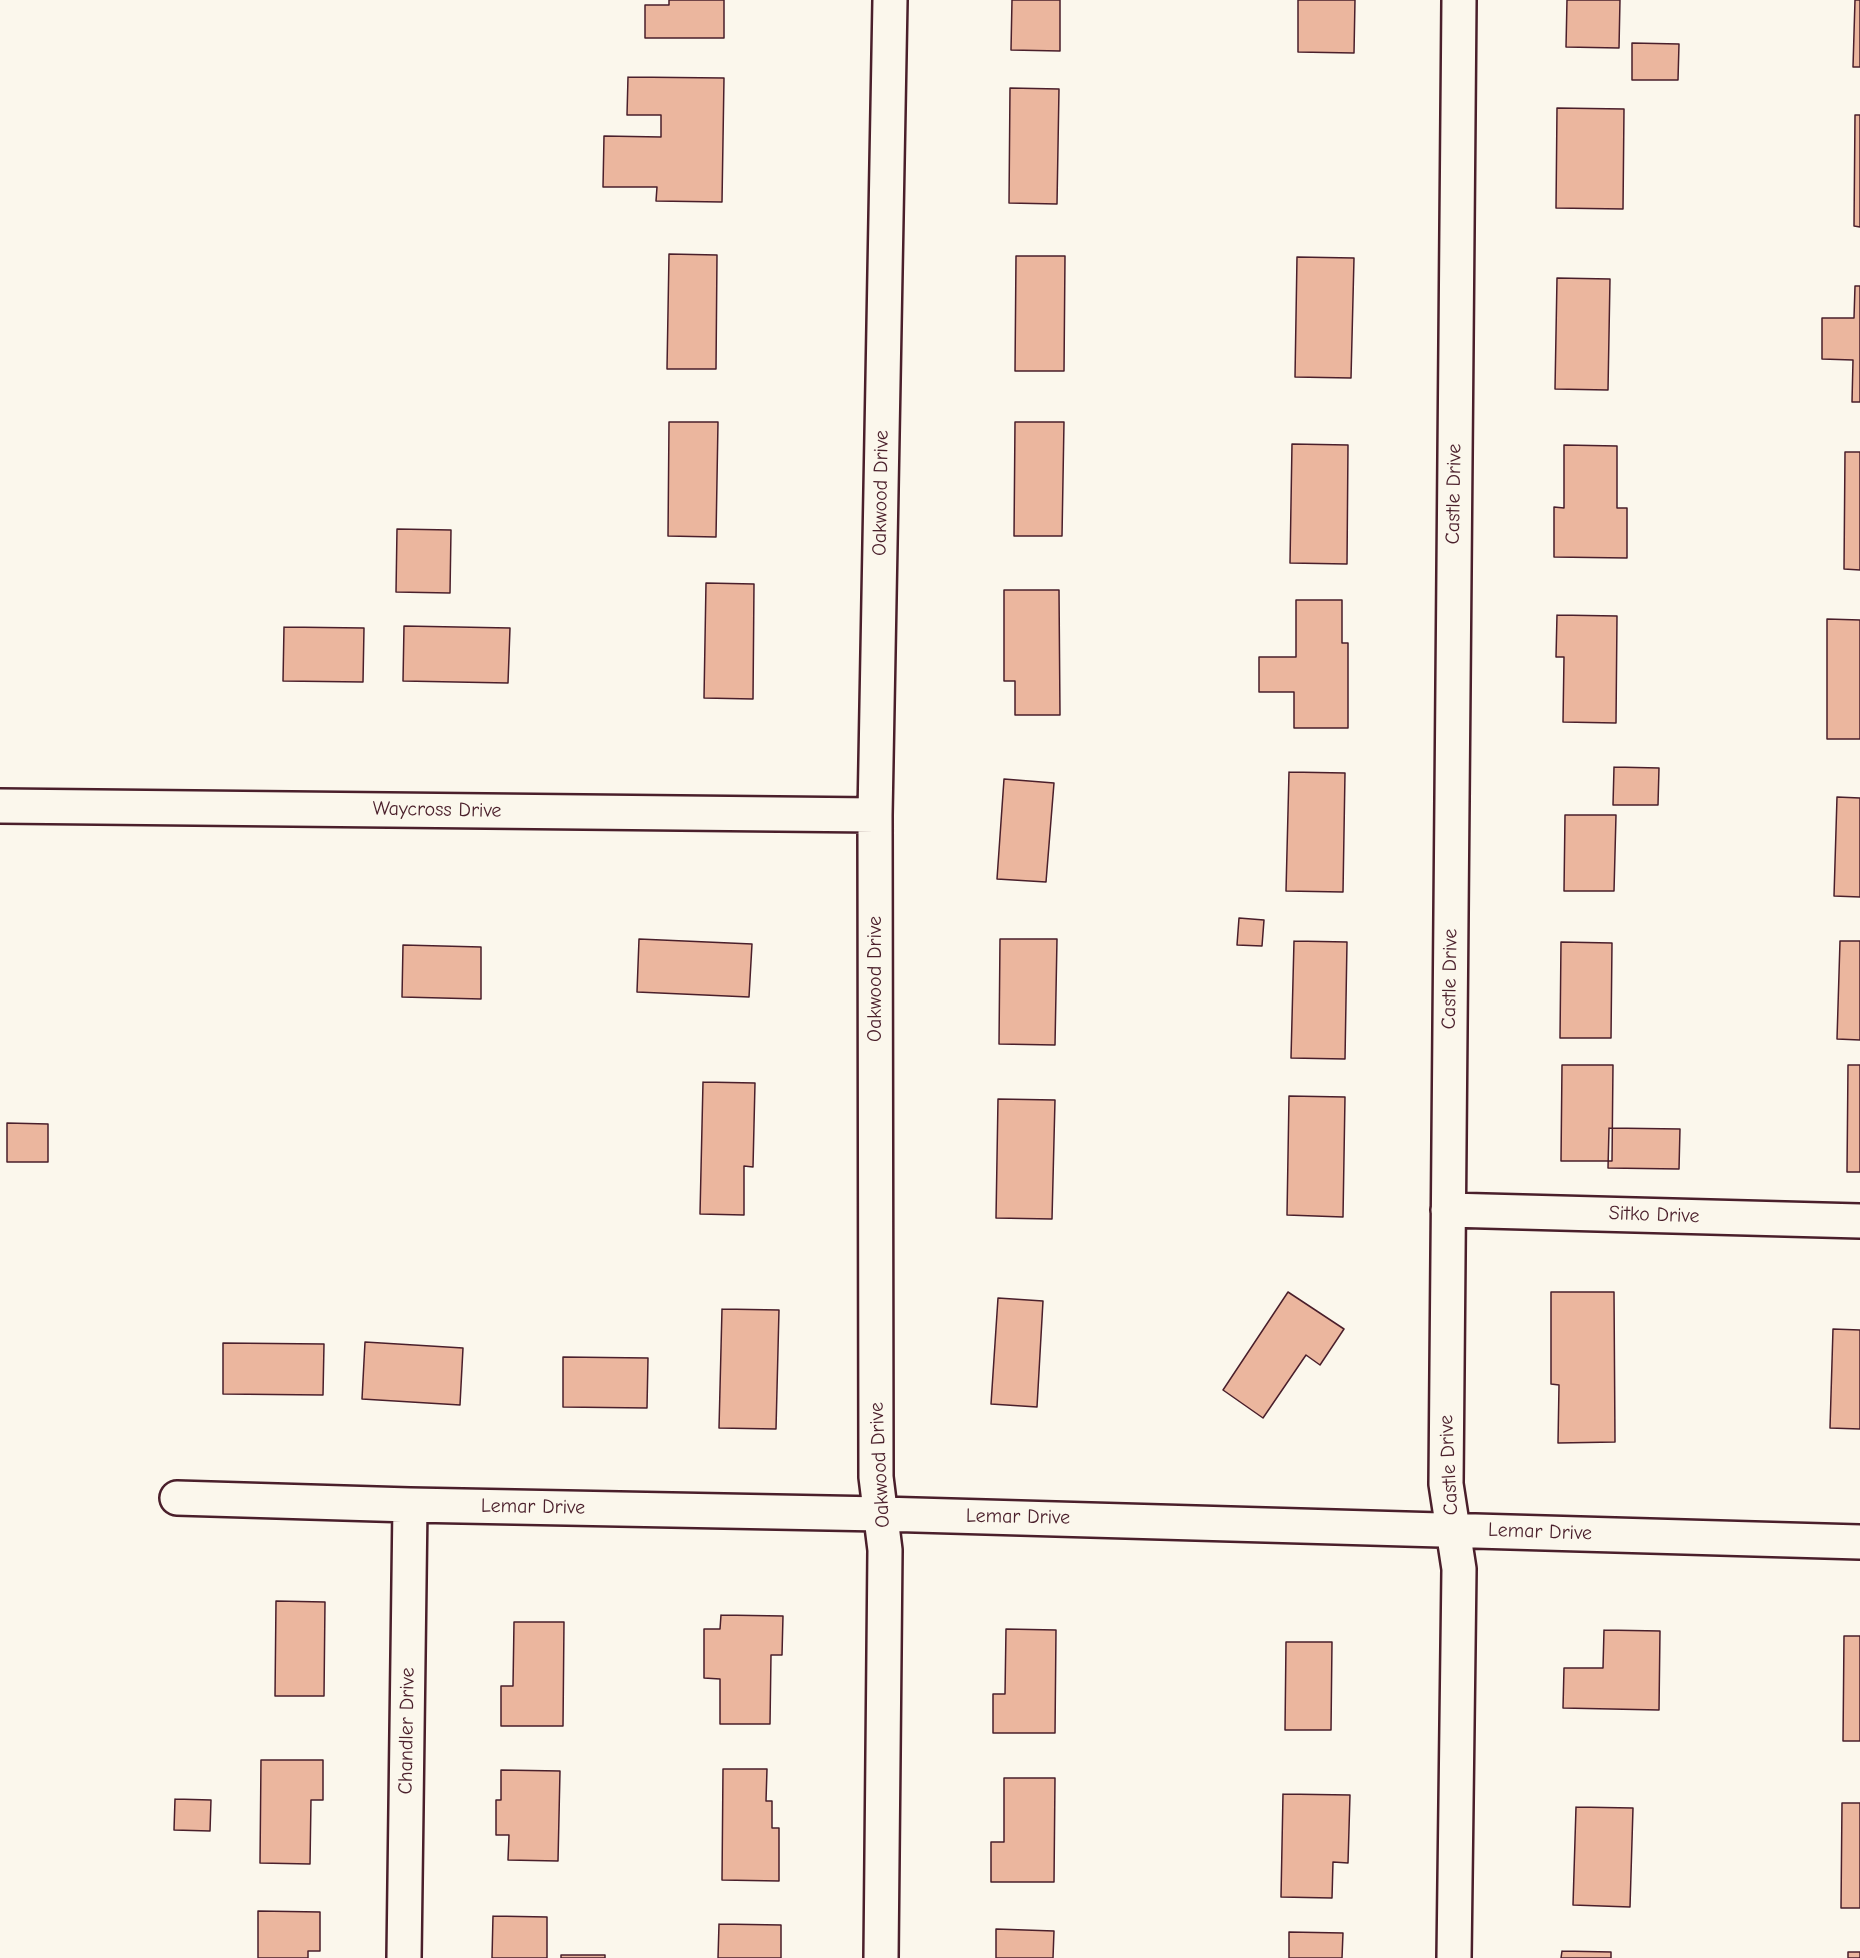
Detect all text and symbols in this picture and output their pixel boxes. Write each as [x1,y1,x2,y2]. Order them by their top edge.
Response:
street label: Oakwood Drive [868,430,894,556]
street label: Castle Drive [1441,443,1467,545]
street label: Waycross Drive [372,797,502,823]
street label: Oakwood Drive [863,916,887,1042]
street label: Castle Drive [1437,928,1463,1030]
street label: Sitko Drive [1608,1201,1700,1229]
street label: Oakwood Drive [865,1401,895,1529]
street label: Castle Drive [1434,1414,1464,1516]
street label: Lemar Drive [481,1494,585,1520]
street label: Lemar Drive [966,1504,1070,1530]
street label: Lemar Drive [1488,1518,1592,1546]
street label: Chandler Drive [394,1667,420,1795]

